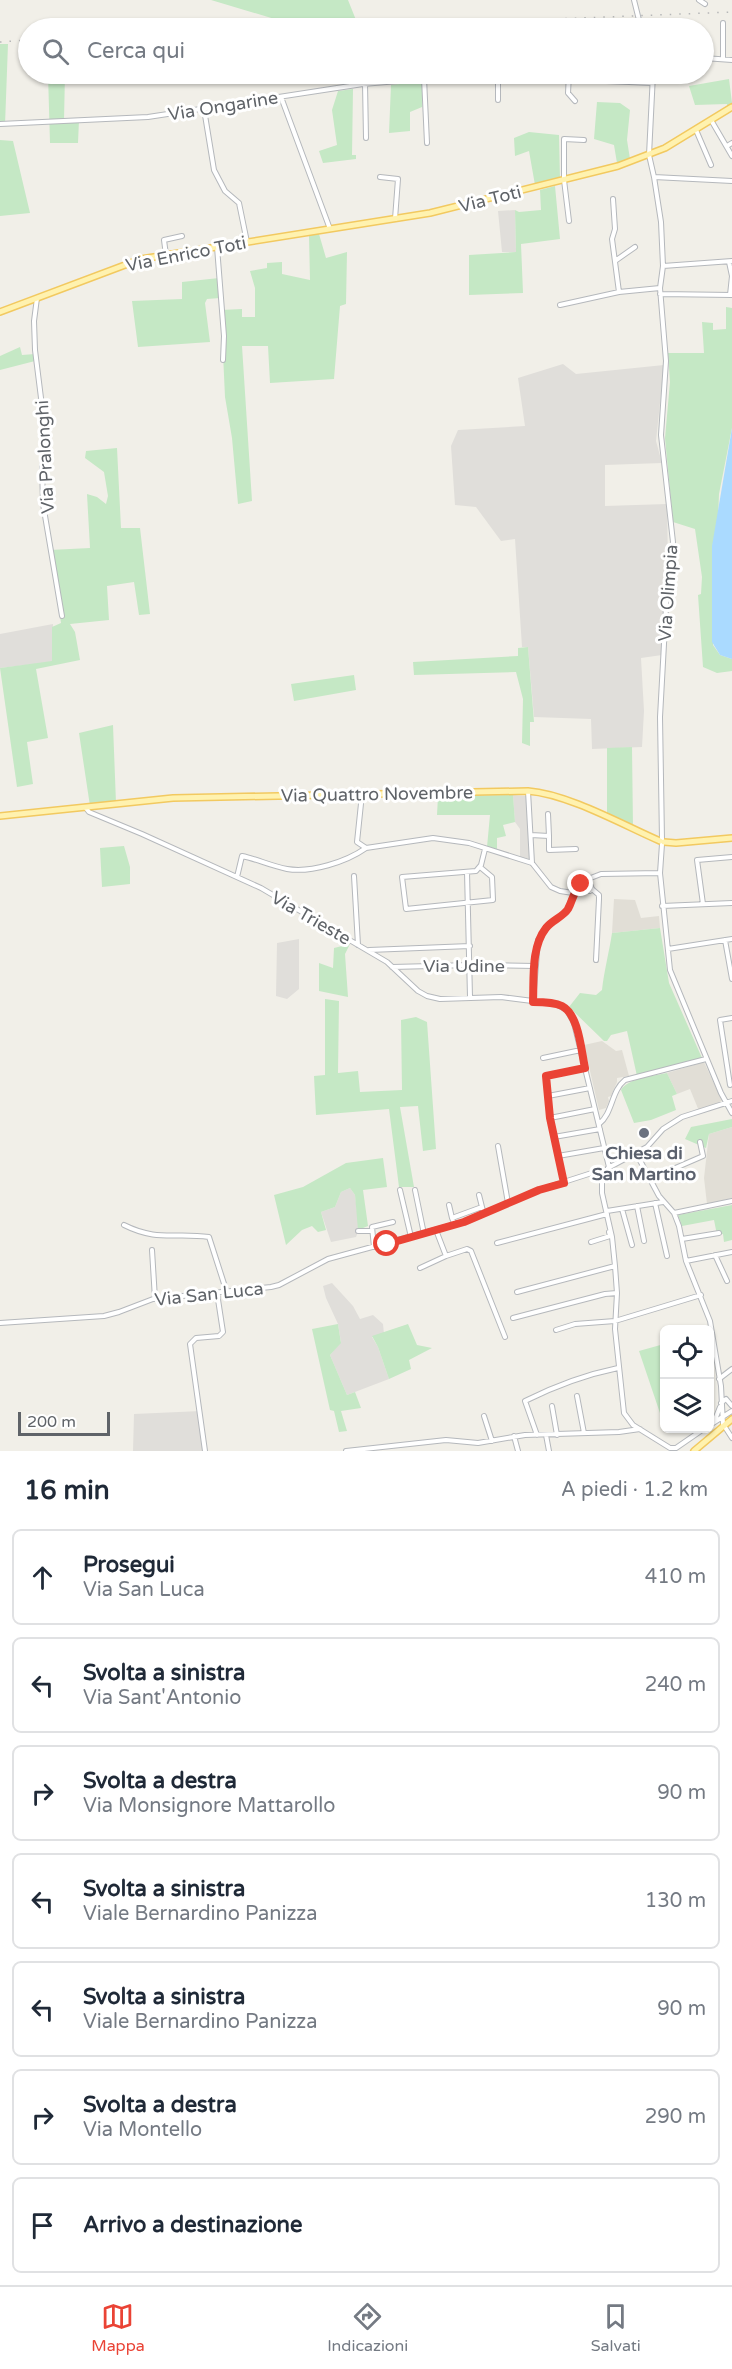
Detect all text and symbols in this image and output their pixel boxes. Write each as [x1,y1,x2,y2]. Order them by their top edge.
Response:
search box [18,18,714,84]
icon: search [39,35,72,68]
text: Cerca qui [87,38,185,64]
street label: Via Ongarine [166,86,280,126]
street label: Via Toti [456,181,524,217]
street label: Via Enrico Toti [124,232,248,276]
street label: Via Pralonghi [31,400,59,514]
street label: Via Olimpia [654,544,682,642]
street label: Via Quattro Novembre [281,781,473,807]
route end [567,870,593,896]
street label: Via Trieste [267,886,355,950]
street label: Via Udine [423,955,505,977]
marker: Chiesa di San Martino [637,1126,651,1140]
place label: Chiesa di San Martino [592,1142,696,1185]
route start [373,1230,399,1256]
street label: Via San Luca [153,1277,265,1311]
map controls [660,1325,714,1433]
button: locate [660,1325,714,1379]
button: layers [660,1379,714,1433]
scale bar [18,1409,110,1436]
text: 200 m [27,1412,76,1432]
text: 16 min [24,1475,110,1506]
text: A piedi · 1.2 km [561,1478,708,1502]
text: Prosegui [83,1552,175,1578]
icon: ahead [26,1561,59,1594]
text: 410 m [645,1565,706,1589]
text: Via San Luca [83,1578,205,1602]
text: Svolta a sinistra [83,1660,245,1686]
icon: left [26,1669,59,1702]
text: 240 m [645,1673,706,1697]
text: Via Sant'Antonio [83,1686,241,1710]
text: Svolta a destra [83,1768,237,1794]
icon: right [26,1777,59,1810]
text: 90 m [657,1781,706,1805]
text: Via Monsignore Mattarollo [83,1794,335,1818]
text: Svolta a sinistra [83,1876,245,1902]
icon: left [26,1885,59,1918]
text: 130 m [645,1889,706,1913]
text: Viale Bernardino Panizza [83,1902,318,1926]
text: Svolta a sinistra [83,1984,245,2010]
icon: left [26,1993,59,2026]
text: 90 m [657,1997,706,2021]
text: Viale Bernardino Panizza [83,2010,318,2034]
text: Svolta a destra [83,2092,237,2118]
icon: right [26,2101,59,2134]
text: 290 m [645,2105,706,2129]
text: Via Montello [83,2118,202,2142]
icon: arrive [26,2209,59,2242]
text: Arrivo a destinazione [83,2212,302,2238]
tab: Mappa [91,2300,145,2356]
tab: Indicazioni [327,2300,408,2356]
tab: Salvati [591,2300,641,2356]

